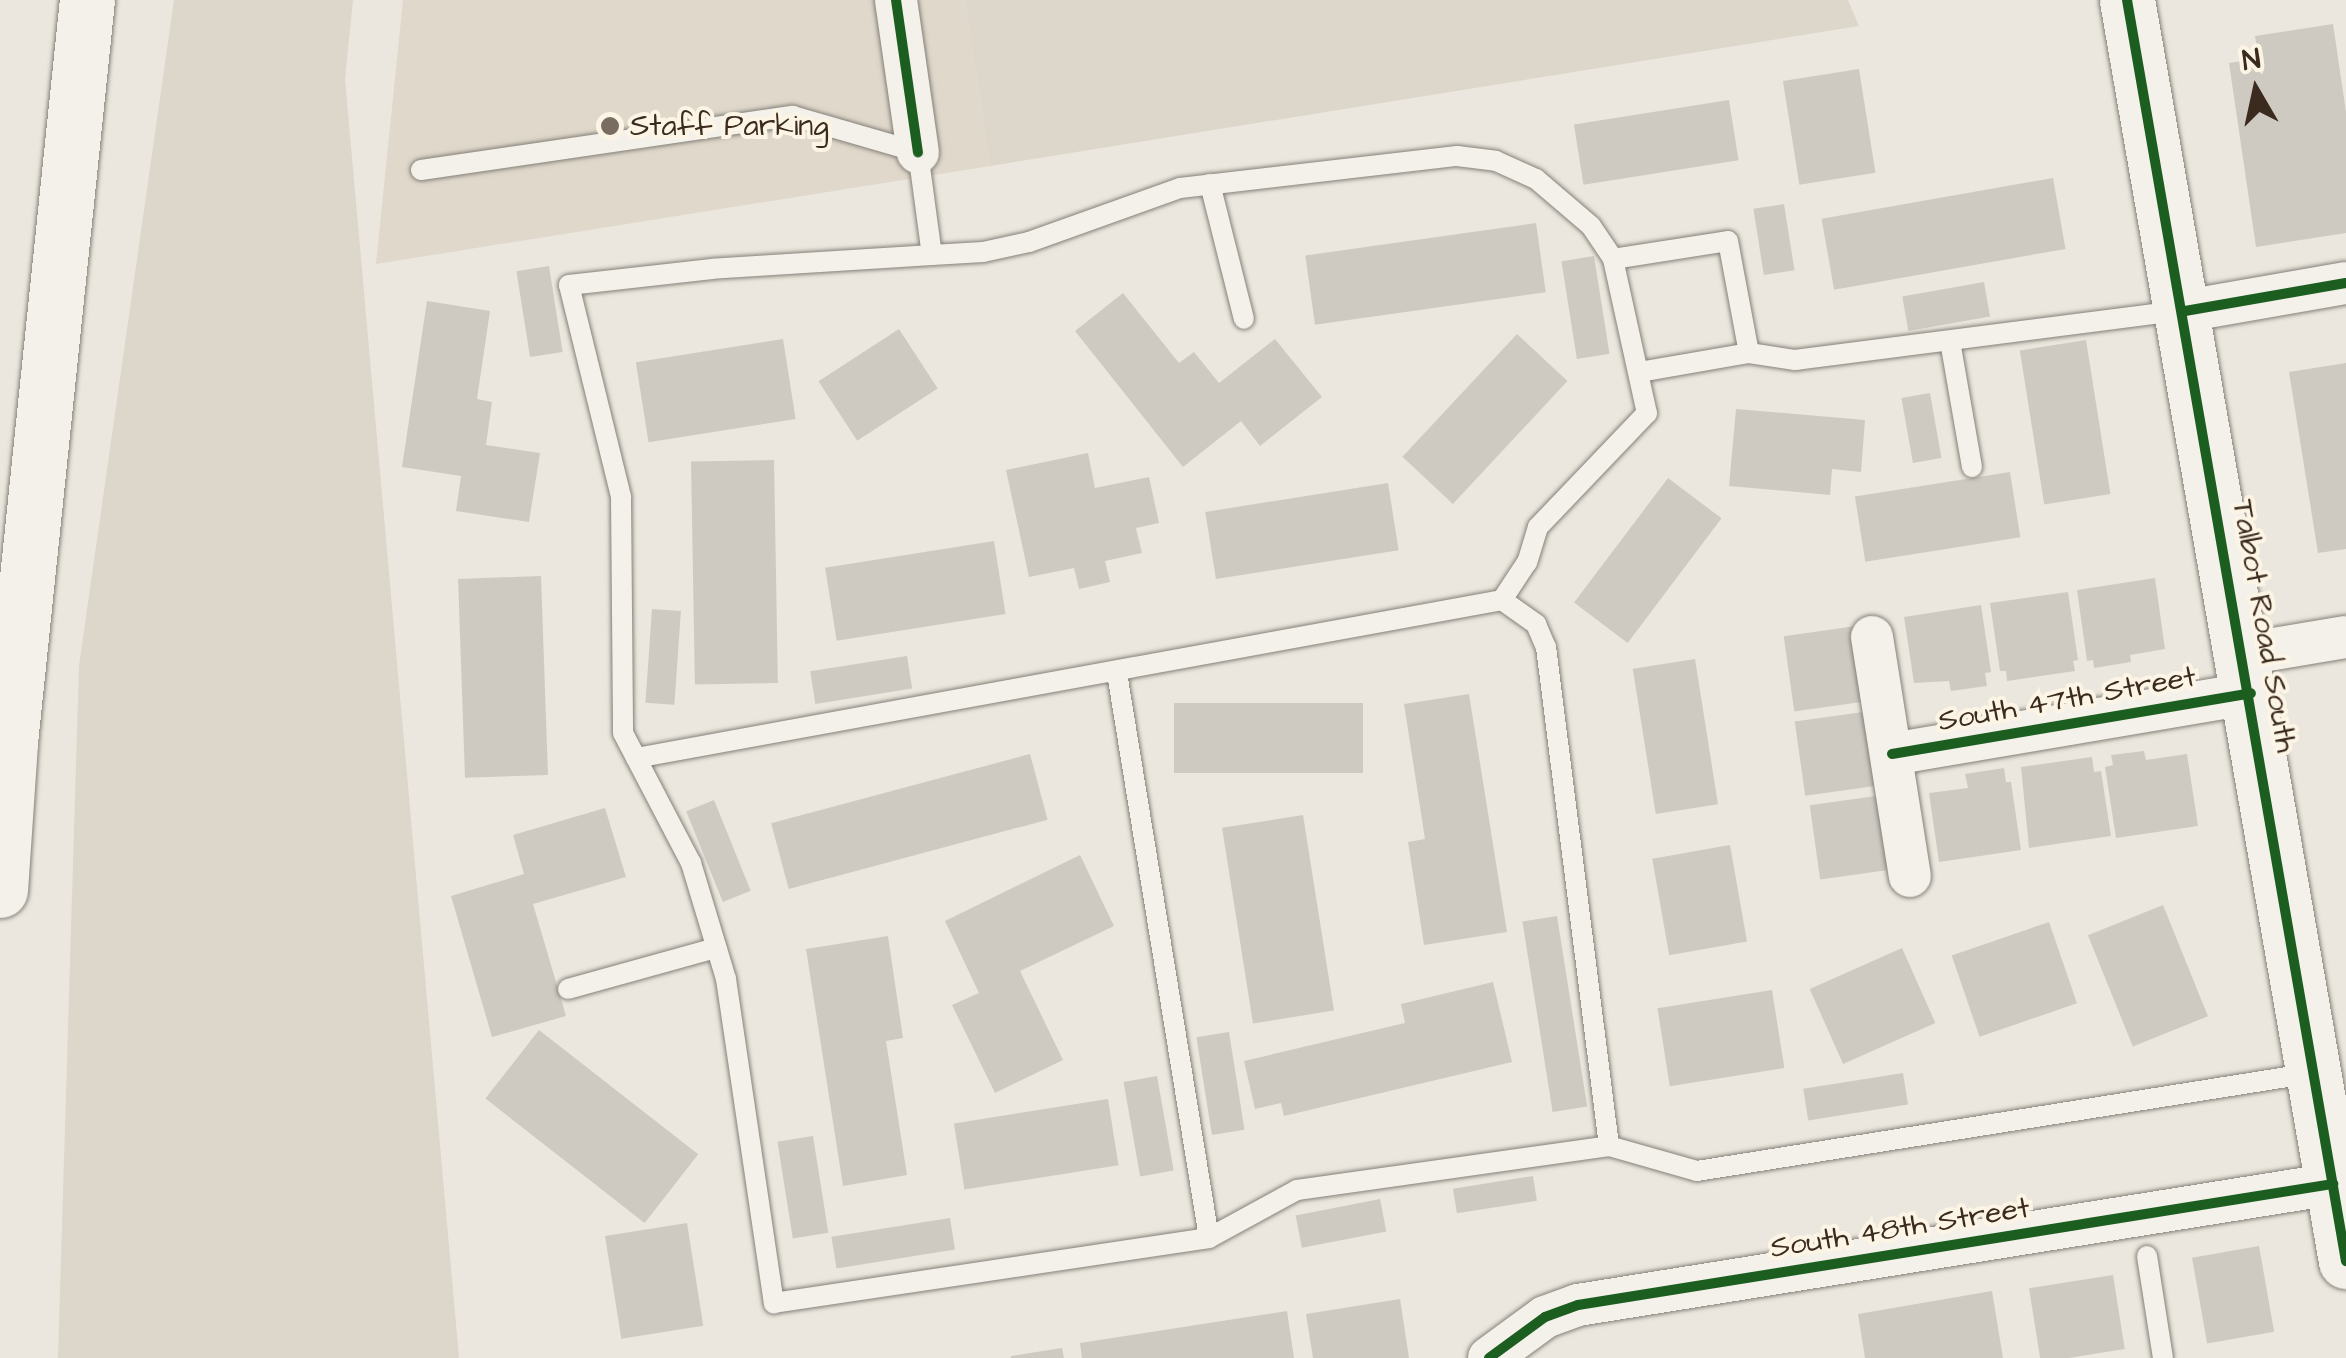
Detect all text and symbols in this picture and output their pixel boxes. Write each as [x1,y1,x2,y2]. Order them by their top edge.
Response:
text: N [2240,39,2263,81]
north arrow [2206,40,2306,140]
place label: Staff Parking [630,108,829,144]
marker: Staff Parking [599,115,621,137]
street label: Talbot Road South [2224,497,2304,755]
street label: South 47th Street [1935,659,2199,739]
street label: South 48th Street [1768,1190,2032,1266]

